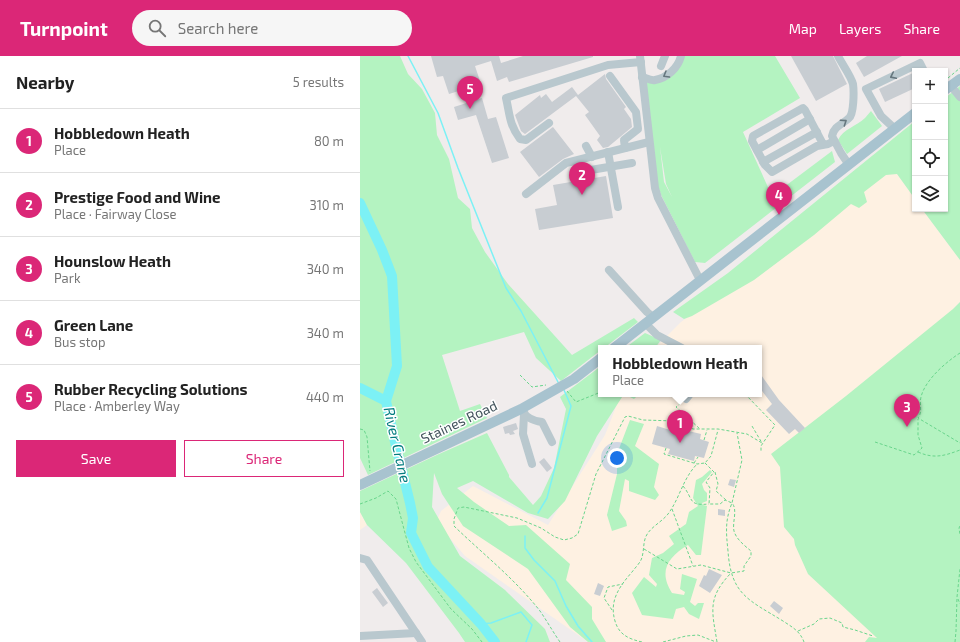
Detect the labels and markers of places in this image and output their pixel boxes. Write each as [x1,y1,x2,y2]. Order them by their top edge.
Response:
pin: 5 [457,76,483,109]
pin: 2 [569,162,595,195]
pin: 4 [766,182,792,215]
pin: 3 [894,394,920,427]
pin: 1 [667,410,693,443]

